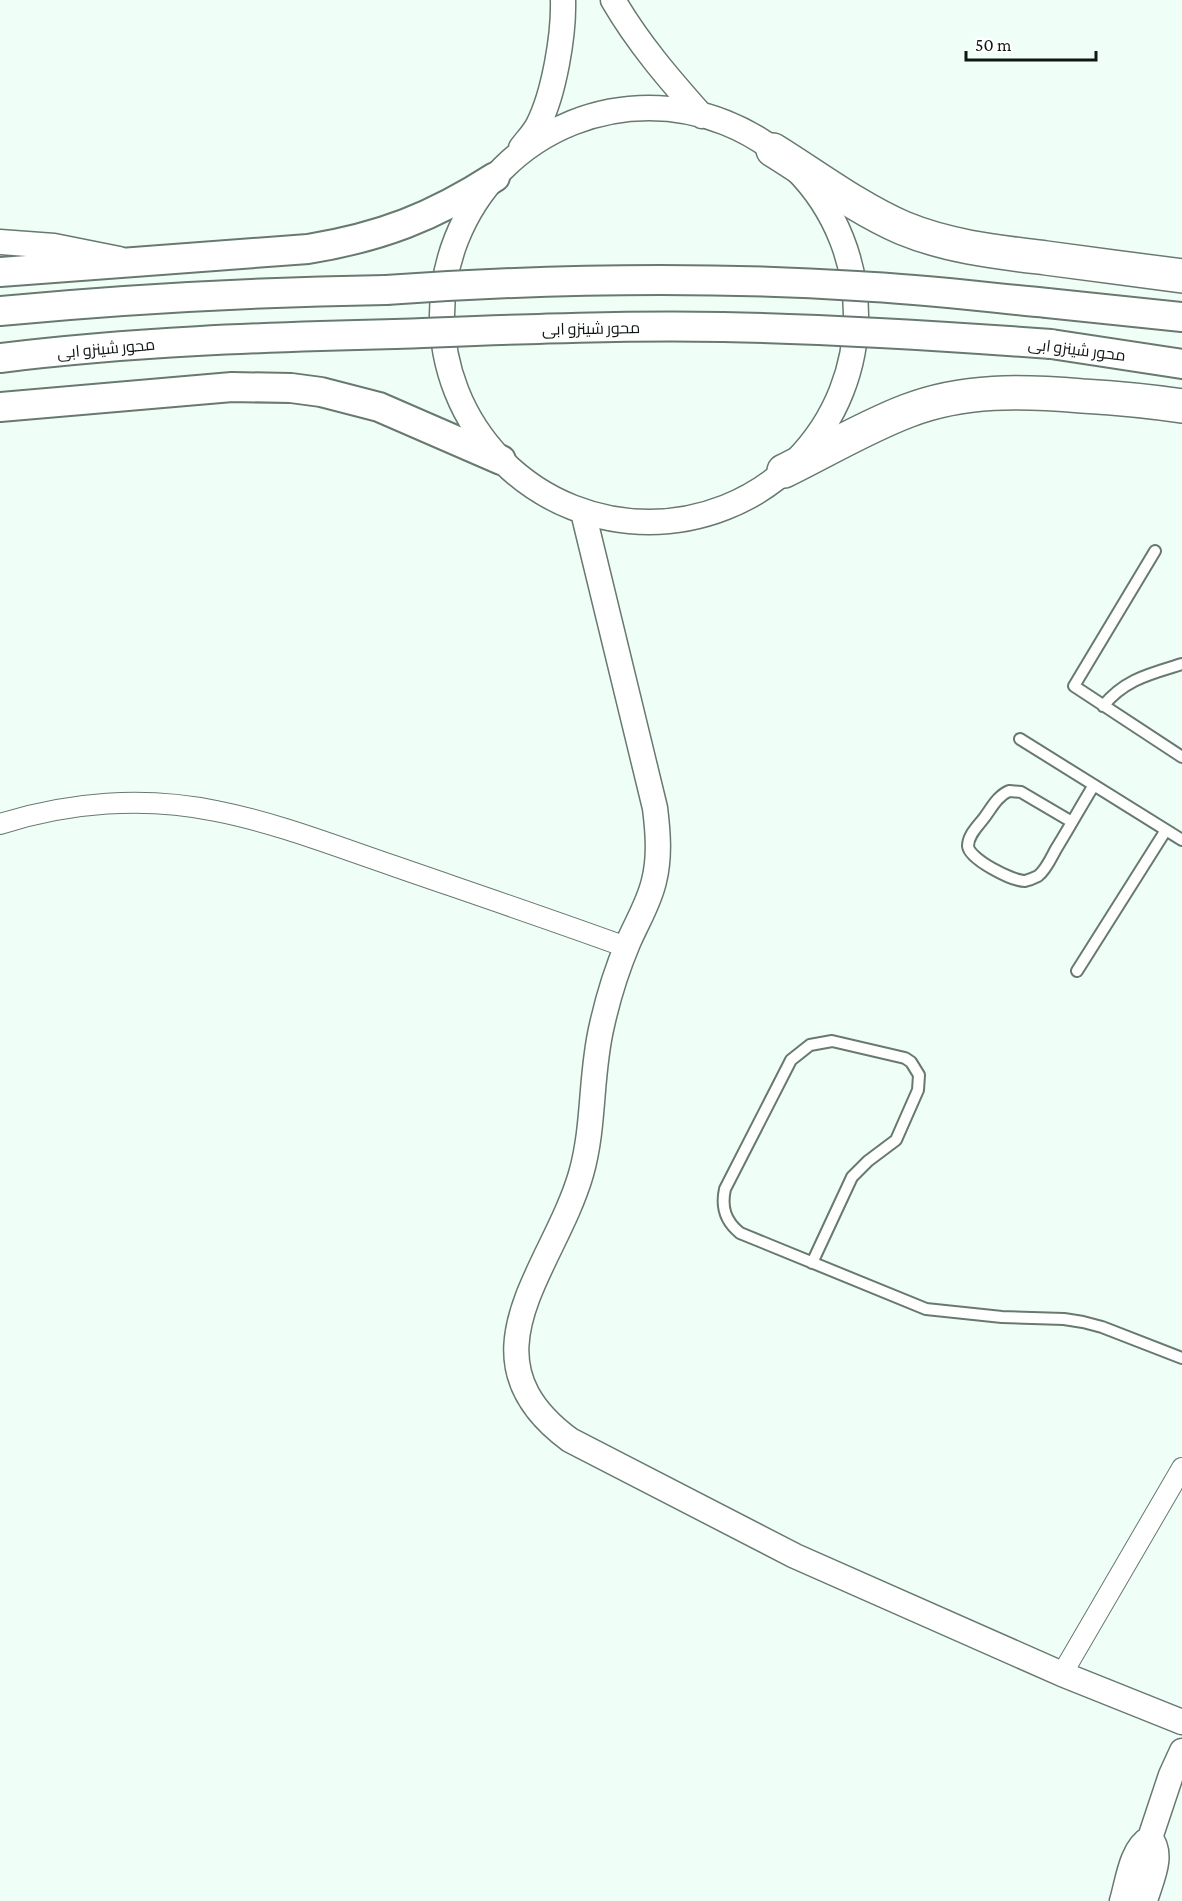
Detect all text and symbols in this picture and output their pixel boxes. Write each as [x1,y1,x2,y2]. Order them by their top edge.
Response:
scale bar [966,24,1096,62]
text: 50 m [975,35,1012,55]
street label: محور شينزو ابى [542,319,640,340]
street label: محور شينزو ابى [1027,335,1127,366]
street label: محور شينزو ابى [56,336,156,363]

